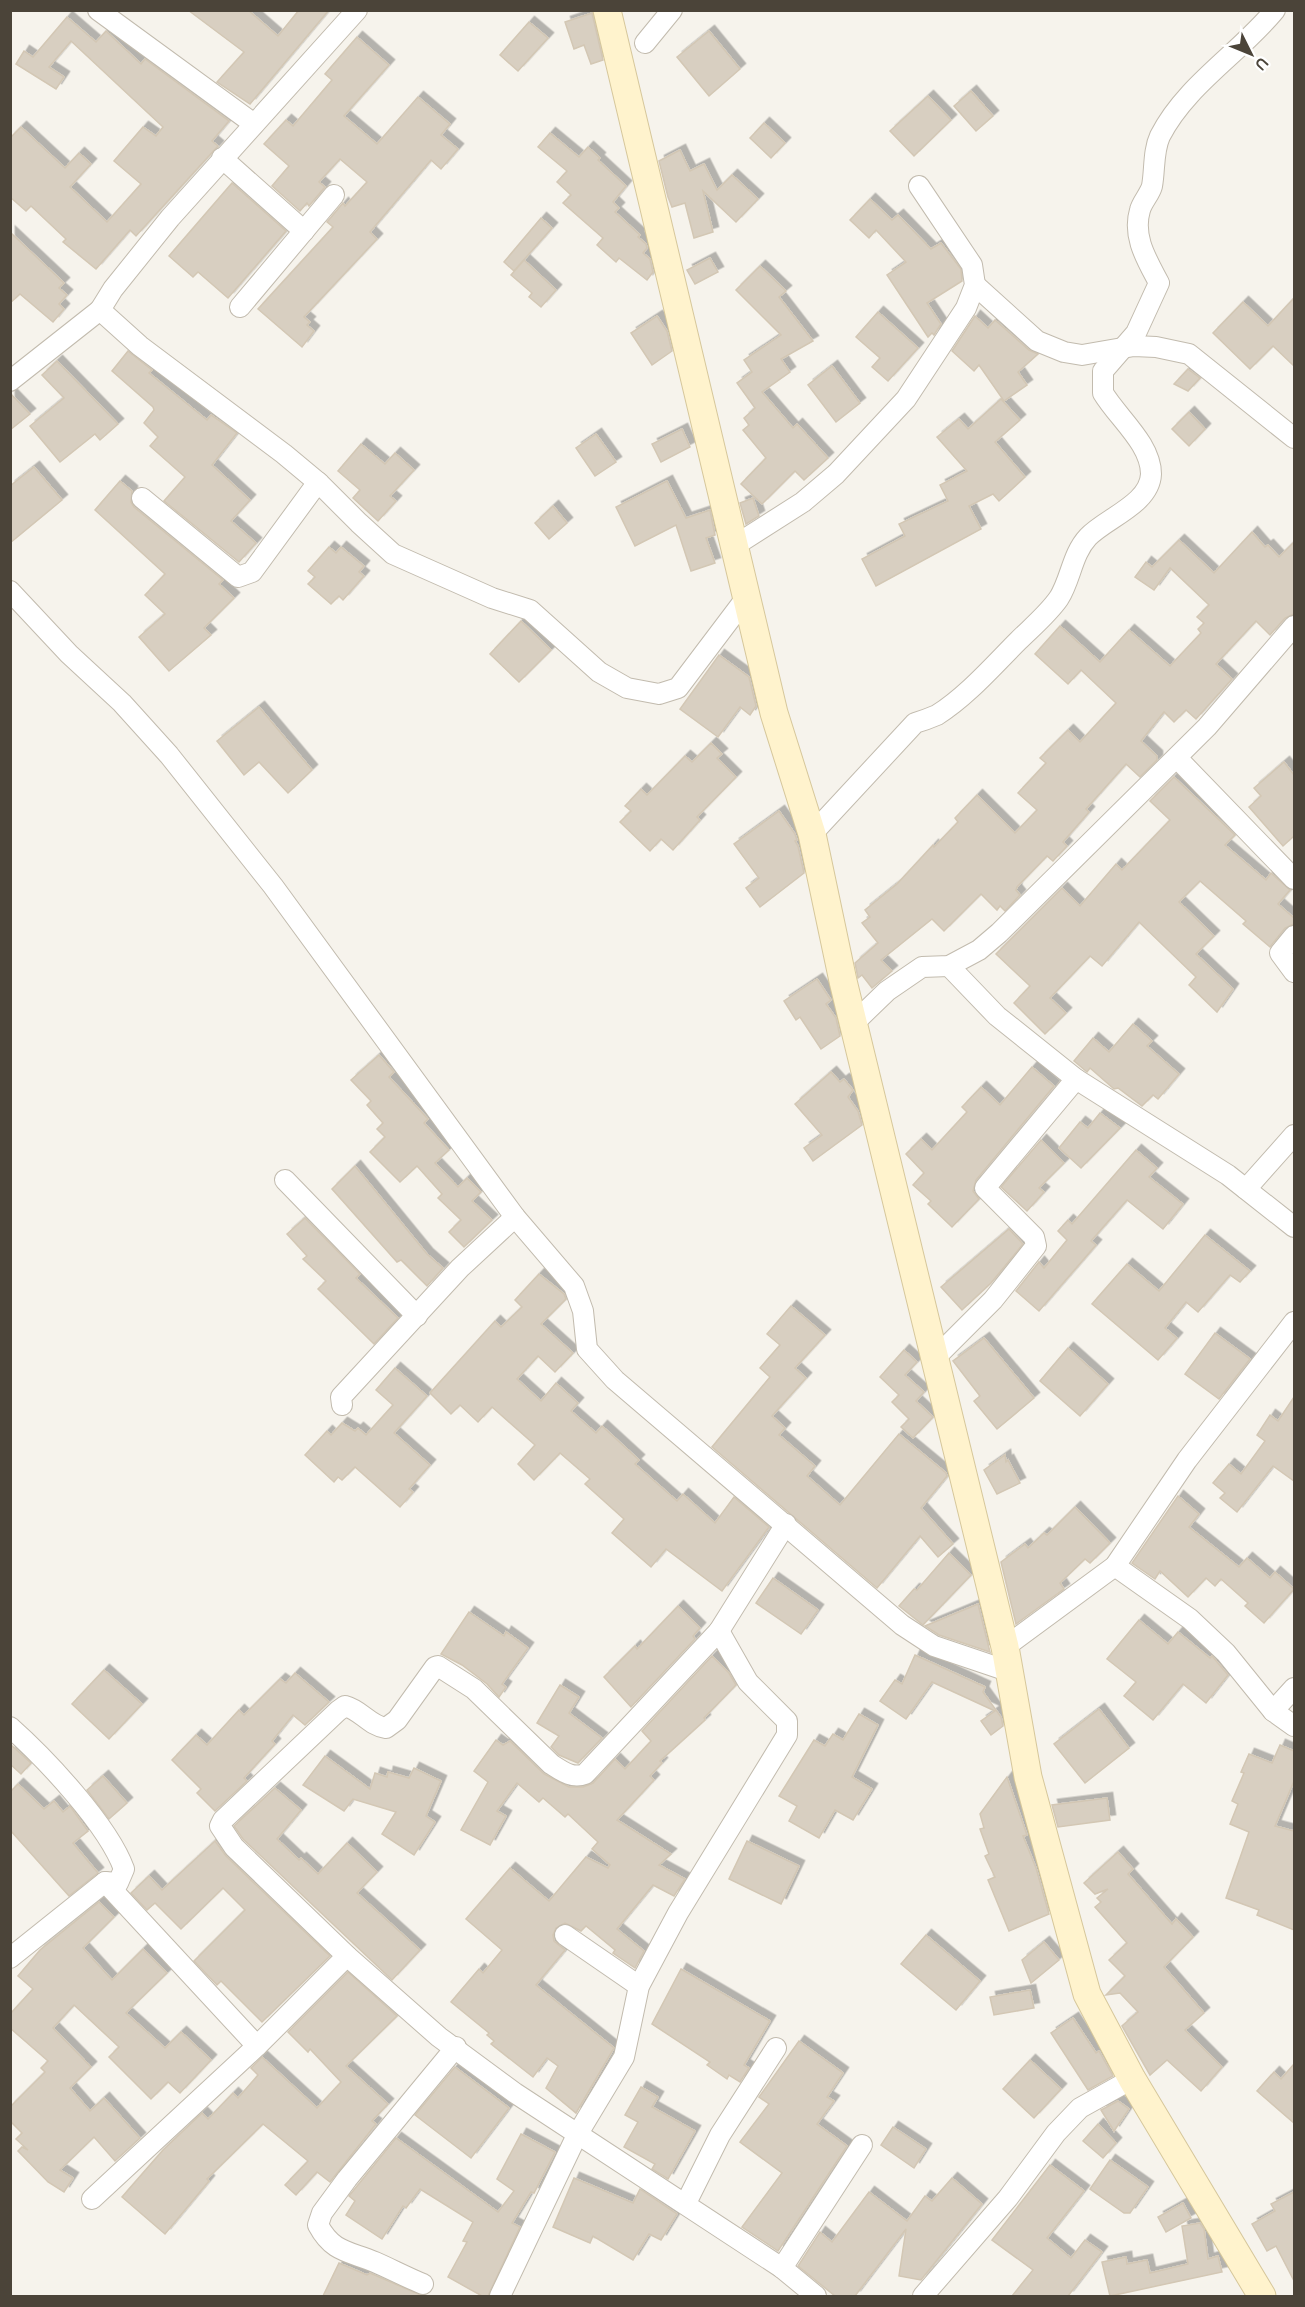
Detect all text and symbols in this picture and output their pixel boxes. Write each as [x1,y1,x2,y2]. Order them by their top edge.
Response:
north arrow [1221,24,1281,84]
text: U [1251,53,1273,75]

